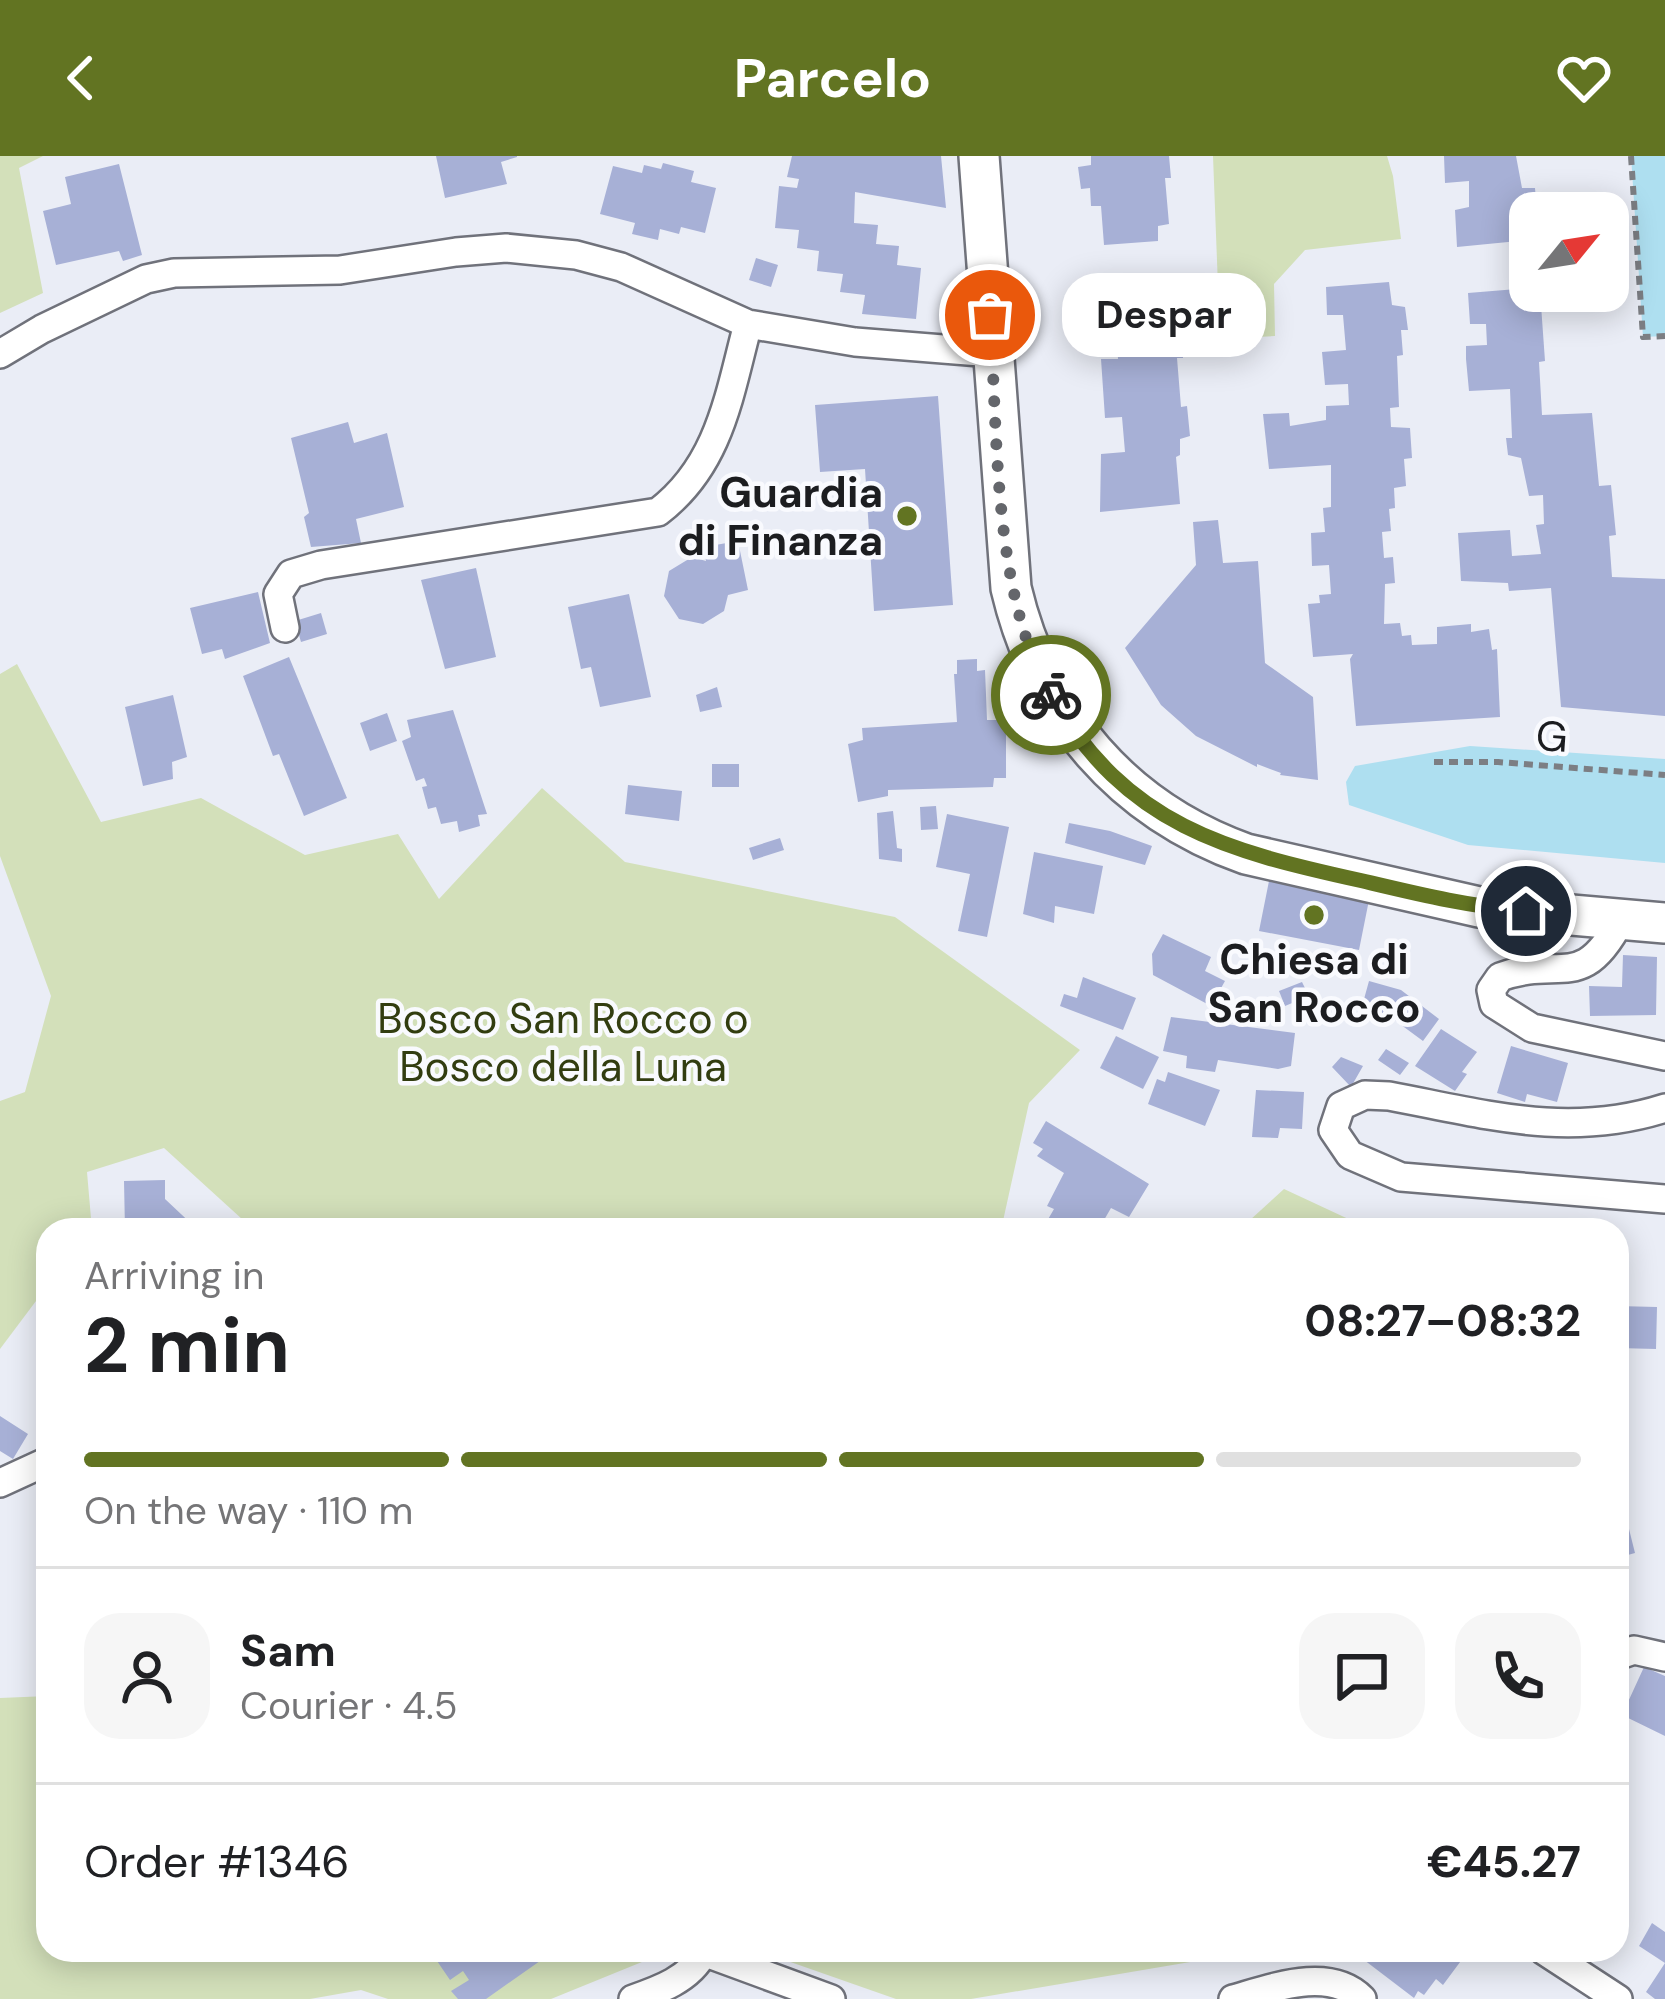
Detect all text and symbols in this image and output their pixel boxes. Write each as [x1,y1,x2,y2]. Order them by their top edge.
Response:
text: Parcelo [734,43,931,114]
icon: back [48,45,114,111]
icon: heart [1551,45,1617,111]
north arrow [1509,192,1629,312]
map controls [1509,192,1629,312]
pin [939,264,1041,366]
callout: Despar [1062,273,1266,357]
icon: bag [957,282,1023,348]
text: Despar [1096,289,1232,340]
place label: Guardia di Finanza [678,465,883,568]
marker: Guardia di Finanza [894,503,920,529]
courier [991,635,1111,755]
icon: bike [1018,662,1084,728]
street label: G [1534,708,1570,765]
pin [1475,860,1577,962]
icon: home [1493,878,1559,944]
marker: Chiesa di San Rocco [1301,902,1327,928]
place label: Chiesa di San Rocco [1207,932,1421,1035]
park label: Bosco San Rocco o Bosco della Luna [377,991,749,1094]
text: Arriving in [84,1250,264,1301]
text: 08:27–08:32 [1304,1291,1581,1350]
text: 2 min [84,1295,290,1396]
text: On the way · 110 m [84,1485,413,1536]
button: person [84,1613,210,1739]
button: chat [1299,1613,1425,1739]
button: phone [1455,1613,1581,1739]
text: Sam [240,1621,336,1680]
text: Courier · 4.5 [240,1680,457,1731]
text: Order #1346 [84,1832,349,1891]
text: €45.27 [1427,1832,1581,1891]

